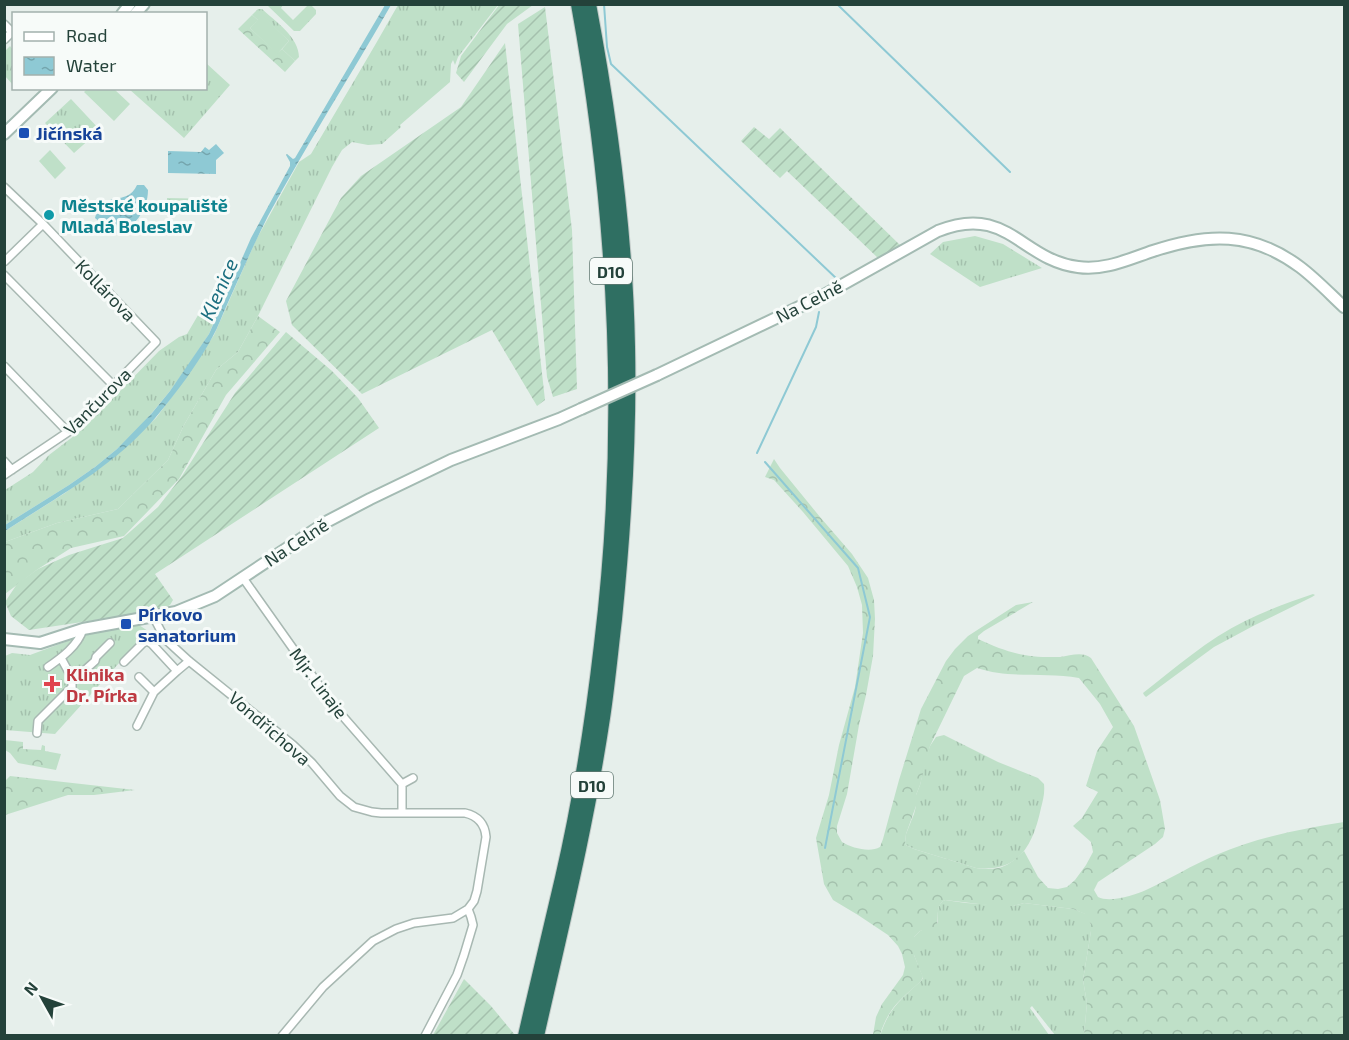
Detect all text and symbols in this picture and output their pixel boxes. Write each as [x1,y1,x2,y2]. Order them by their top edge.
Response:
legend [12,12,207,90]
text: Road [66,24,107,46]
text: Water [66,54,116,76]
place label: Jičínská [36,122,103,144]
marker: Jičínská [17,126,31,140]
place label: Městské koupaliště Mladá Boleslav [61,194,228,237]
marker: Městské koupaliště Mladá Boleslav [42,208,56,222]
street label: Kollárova [71,254,141,326]
water label: Klenice [194,254,242,324]
road number: D10 [590,258,632,284]
street label: Na Celně [772,275,846,327]
street label: Vančurova [59,363,135,439]
street label: Na Celně [260,513,332,571]
place label: Pírkovo sanatorium [138,603,236,646]
marker: Pírkovo sanatorium [119,617,133,631]
street label: Mjr. Linaje [285,643,353,723]
place label: Klinika Dr. Pírka [66,663,137,706]
marker: Klinika Dr. Pírka [43,675,61,693]
street label: Vondřichova [224,686,316,770]
road number: D10 [571,772,613,798]
north arrow [12,968,72,1028]
text: N [19,978,41,999]

